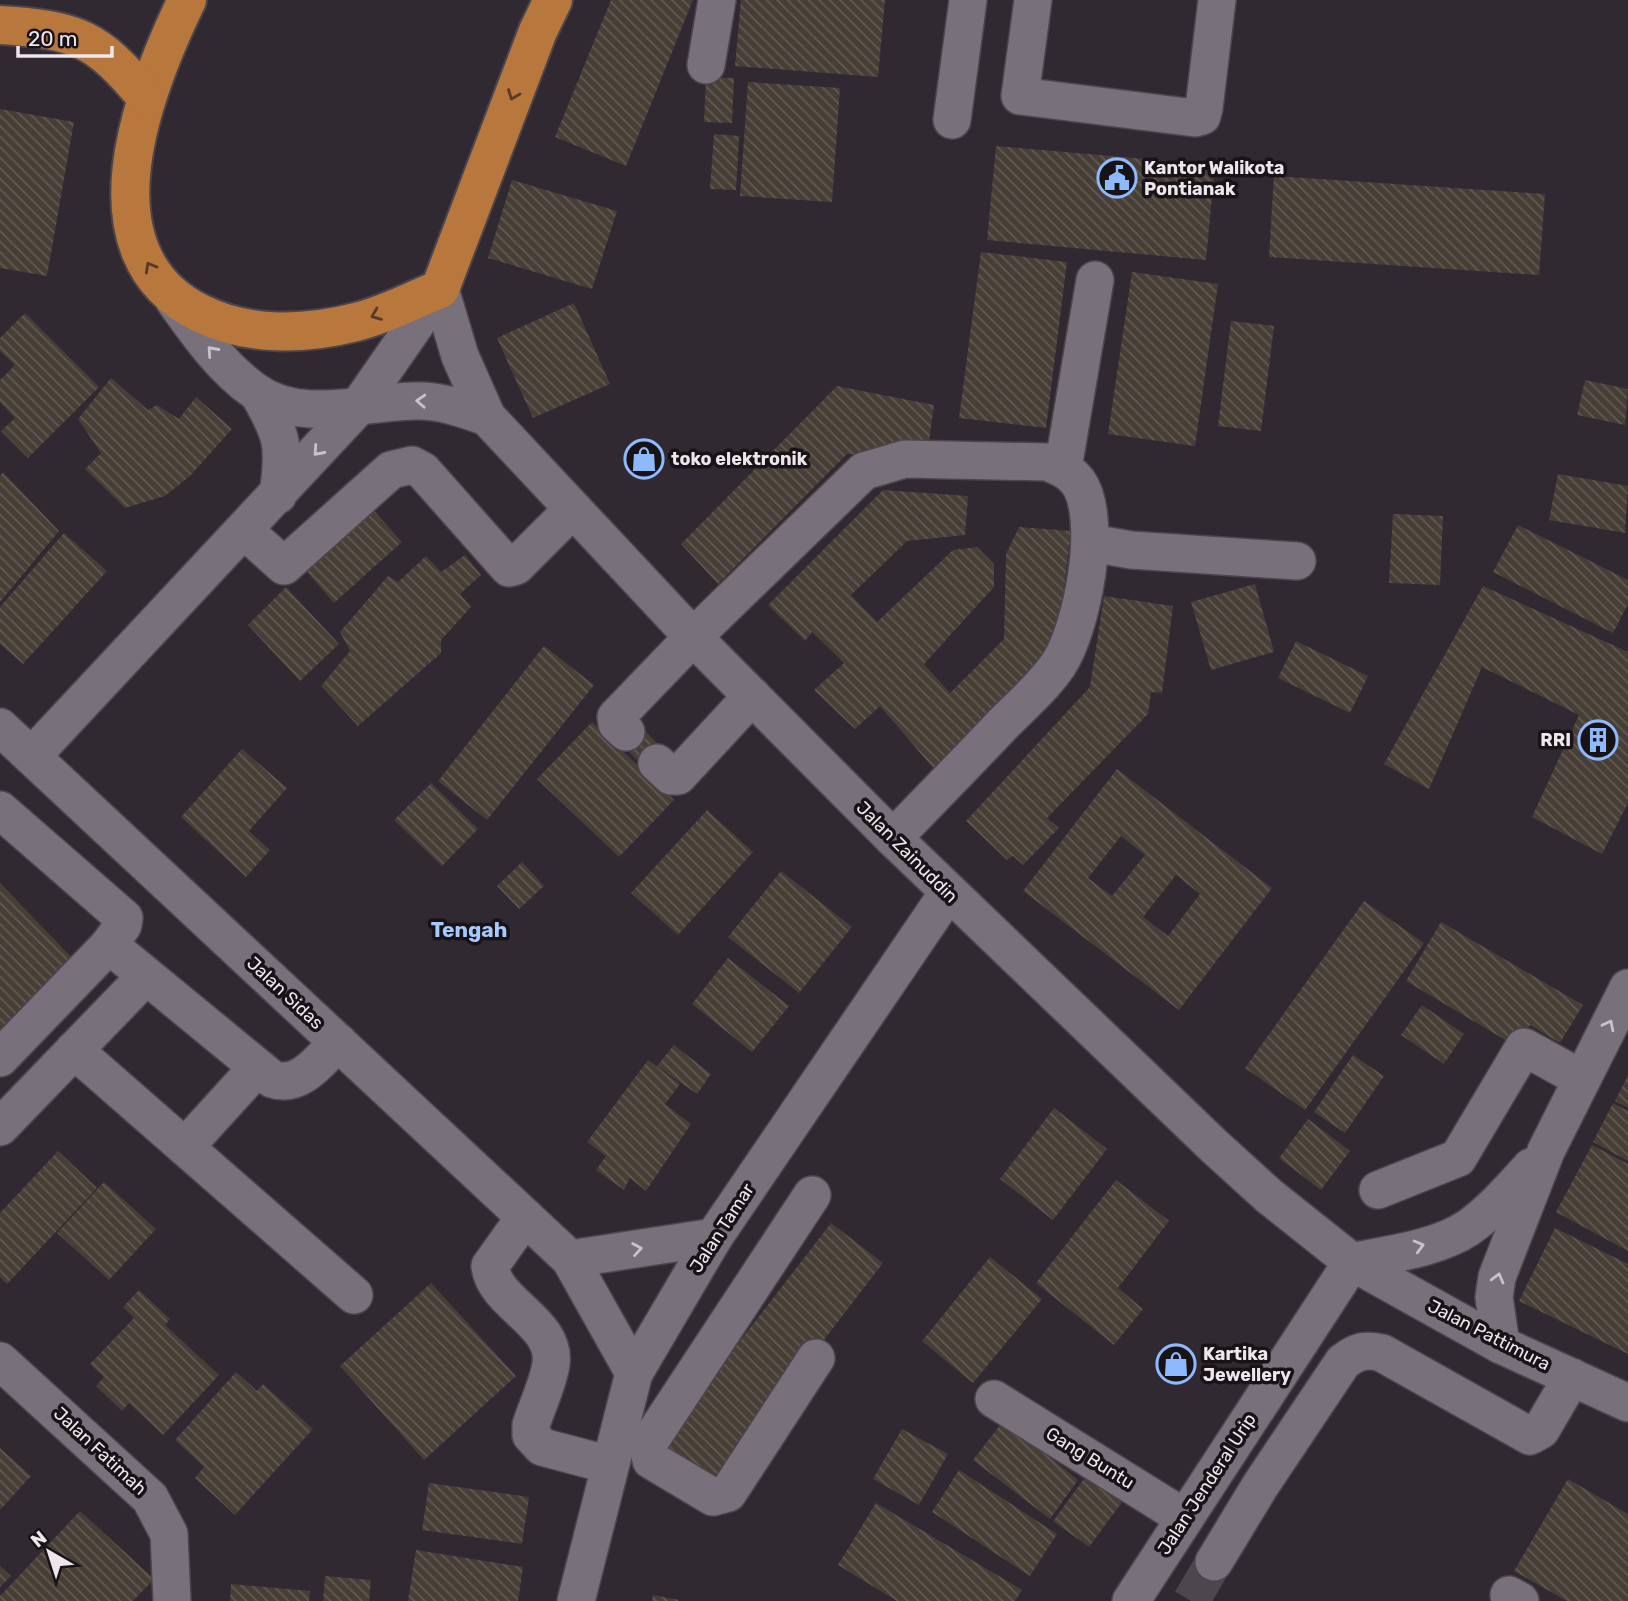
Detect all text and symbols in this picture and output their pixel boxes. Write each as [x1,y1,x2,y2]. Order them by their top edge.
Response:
scale bar [18,14,112,58]
text: 20 m [28,26,77,51]
one-way arrow [507,88,521,100]
public building icon: Kantor Walikota Pontianak [1096,157,1138,199]
place label: Kantor Walikota Pontianak [1144,157,1284,200]
one-way arrow [145,261,158,274]
one-way arrow [371,306,383,320]
one-way arrow [208,346,220,359]
one-way arrow [416,394,427,409]
shop icon: toko elektronik [623,438,665,480]
one-way arrow [313,443,326,456]
place label: toko elektronik [671,448,808,470]
building icon: RRI [1577,719,1619,761]
place label: RRI [1540,729,1571,751]
street label: Jalan Zainuddin [852,797,962,907]
district label: Tengah [431,917,507,942]
street label: Jalan Sidas [242,952,328,1034]
one-way arrow [1601,1020,1615,1032]
street label: Jalan Tamar [685,1179,759,1277]
one-way arrow [1412,1240,1424,1254]
one-way arrow [631,1242,643,1257]
one-way arrow [1490,1272,1504,1284]
street label: Jalan Pattimura [1424,1295,1554,1375]
shop icon: Kartika Jewellery [1155,1343,1197,1385]
place label: Kartika Jewellery [1203,1343,1291,1386]
street label: Jalan Fatimah [49,1402,151,1500]
street label: Jalan Jenderal Urip [1153,1409,1261,1559]
street label: Gang Buntu [1042,1422,1138,1494]
north arrow [14,1517,84,1587]
text: N [26,1526,51,1552]

